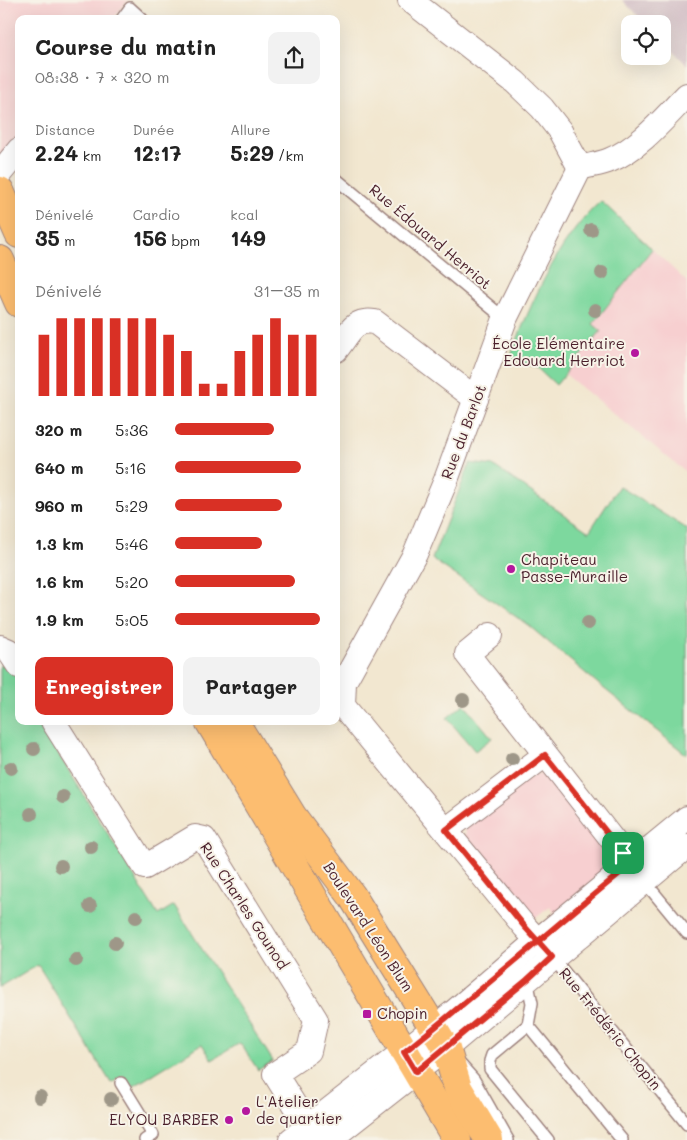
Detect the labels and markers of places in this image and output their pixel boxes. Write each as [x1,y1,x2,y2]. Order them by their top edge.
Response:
place label: École Elémentaire Edouard Herriot [492,333,625,370]
marker: École Elémentaire Edouard Herriot [629,347,641,359]
place label: Chapiteau Passe-Muraille [521,549,628,586]
marker: Chapiteau Passe-Muraille [505,563,517,575]
pin [602,832,644,874]
place label: Chopin [377,1003,427,1023]
marker: Chopin [361,1008,373,1020]
place label: L'Atelier de quartier [256,1091,342,1128]
marker: L'Atelier de quartier [240,1105,252,1117]
place label: ELYOU BARBER [109,1109,219,1129]
marker: ELYOU BARBER [223,1114,235,1126]

